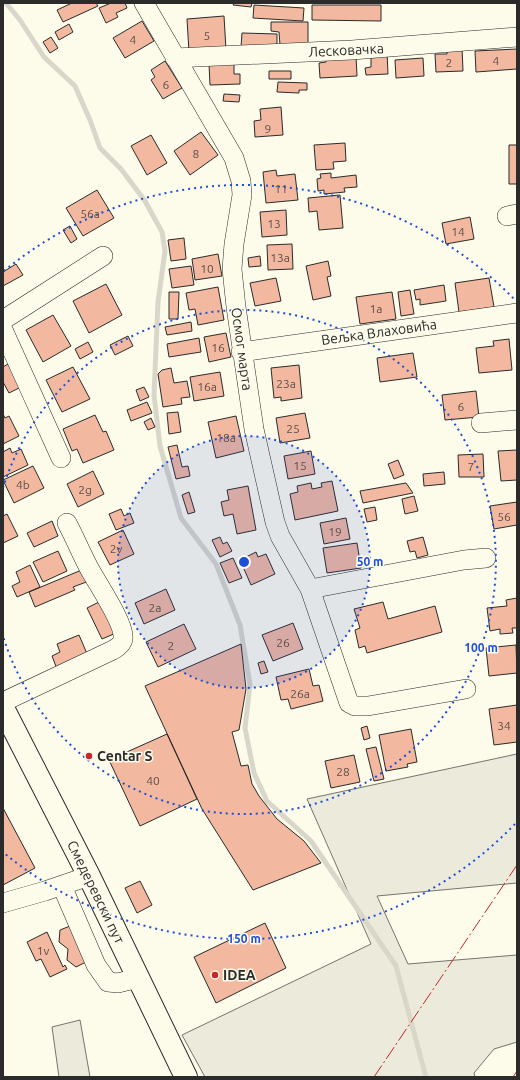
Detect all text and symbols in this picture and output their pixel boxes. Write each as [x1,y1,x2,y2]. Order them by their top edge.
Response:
house number: 5 [204,29,210,42]
house number: 4 [130,33,137,46]
street label: Лесковачка [308,40,384,60]
house number: 4 [493,54,500,67]
house number: 2 [446,56,452,69]
house number: 6 [163,78,170,91]
house number: 9 [265,122,271,135]
house number: 8 [193,147,200,160]
house number: 11 [274,182,288,195]
house number: 56a [80,207,100,220]
house number: 13 [267,217,281,230]
house number: 14 [451,225,465,238]
house number: 13a [270,251,290,264]
house number: 10 [200,262,214,275]
house number: 1a [370,302,382,315]
street label: Осмог марта [228,307,256,391]
street label: Вељка Влаховића [320,316,438,348]
house number: 16 [211,341,225,354]
house number: 23a [276,377,296,390]
house number: 16a [197,380,217,393]
house number: 6 [458,400,465,413]
house number: 25 [286,422,300,435]
house number: 18a [216,431,236,444]
house number: 15 [293,459,307,472]
house number: 7 [468,460,474,473]
house number: 4b [16,478,30,491]
house number: 2g [78,483,92,496]
house number: 56 [497,510,511,523]
house number: 19 [328,525,342,538]
house number: 2v [110,542,122,555]
centre of rings [237,555,251,569]
text: 50 m [357,555,383,568]
house number: 2a [149,601,161,614]
house number: 26 [276,636,290,649]
house number: 2 [168,639,174,652]
text: 100 m [464,641,498,654]
house number: 26a [290,687,310,700]
house number: 34 [497,719,511,732]
place label: Centar S [97,748,153,764]
marker: Centar S [84,751,94,761]
house number: 28 [336,765,350,778]
house number: 40 [146,774,160,787]
street label: Смедеревски пут [64,838,128,946]
text: 150 m [227,932,261,945]
house number: 1v [37,944,49,957]
place label: IDEA [223,967,256,983]
marker: IDEA [210,970,220,980]

